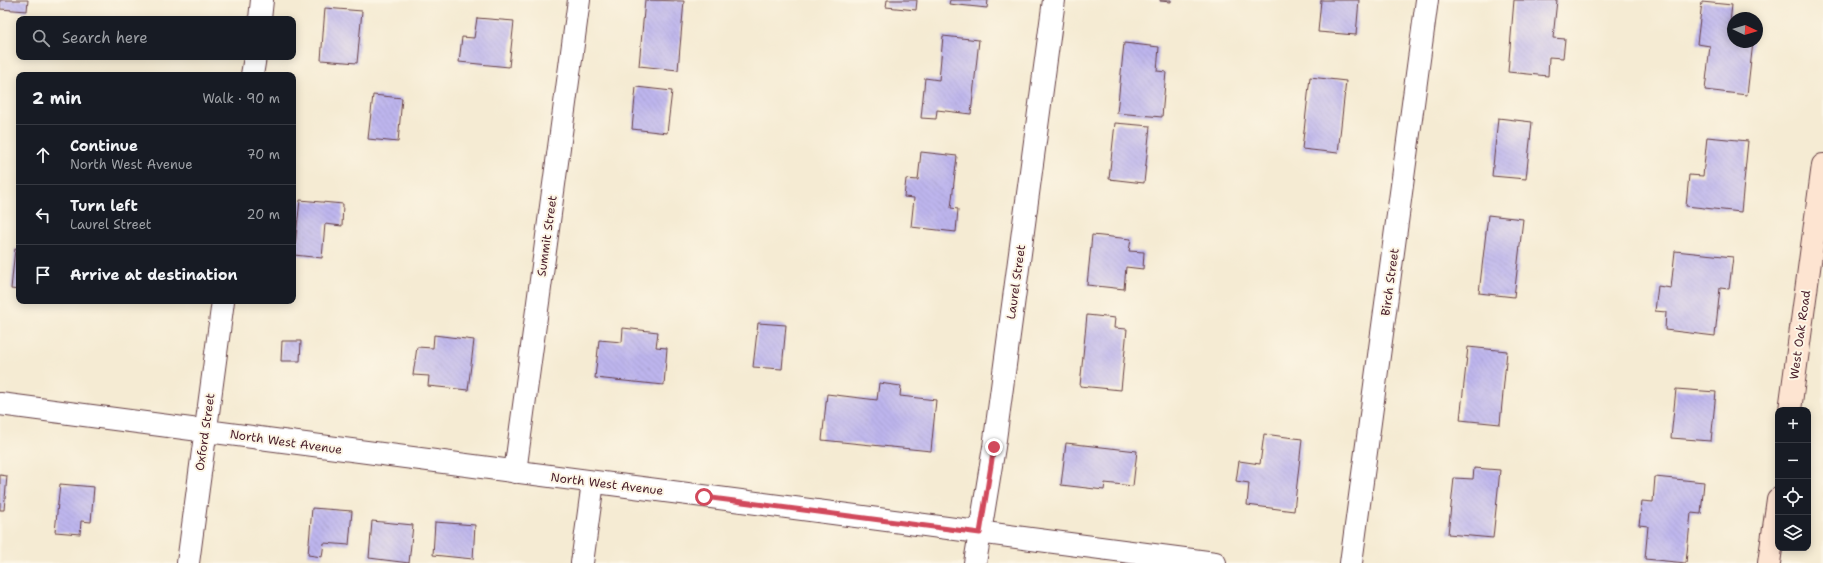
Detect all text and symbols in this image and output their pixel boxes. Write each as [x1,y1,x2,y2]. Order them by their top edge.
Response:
north arrow [1727,12,1763,48]
search box [16,16,296,60]
icon: search [30,27,52,49]
text: Search here [62,28,148,48]
text: 2 min [32,87,82,109]
text: Walk · 90 m [202,90,280,107]
text: Continue [70,136,138,156]
icon: ahead [32,144,54,166]
text: 70 m [246,146,280,163]
text: North West Avenue [70,156,193,173]
street label: Summit Street [533,194,561,278]
text: Turn left [70,196,138,216]
icon: left [32,204,54,226]
text: 20 m [247,206,280,223]
text: Laurel Street [70,216,152,233]
street label: Laurel Street [1003,244,1029,320]
street label: Birch Street [1377,247,1403,317]
icon: arrive [32,264,54,286]
text: Arrive at destination [70,265,238,285]
street label: West Oak Road [1786,289,1814,381]
street label: Oxford Street [192,392,218,472]
map controls [1775,407,1811,551]
button: + [1775,407,1811,443]
street label: North West Avenue [229,426,343,458]
route end [985,438,1003,456]
button: − [1775,443,1811,479]
street label: North West Avenue [550,469,664,499]
button: locate [1775,479,1811,515]
route start [695,488,713,506]
button: layers [1775,515,1811,551]

